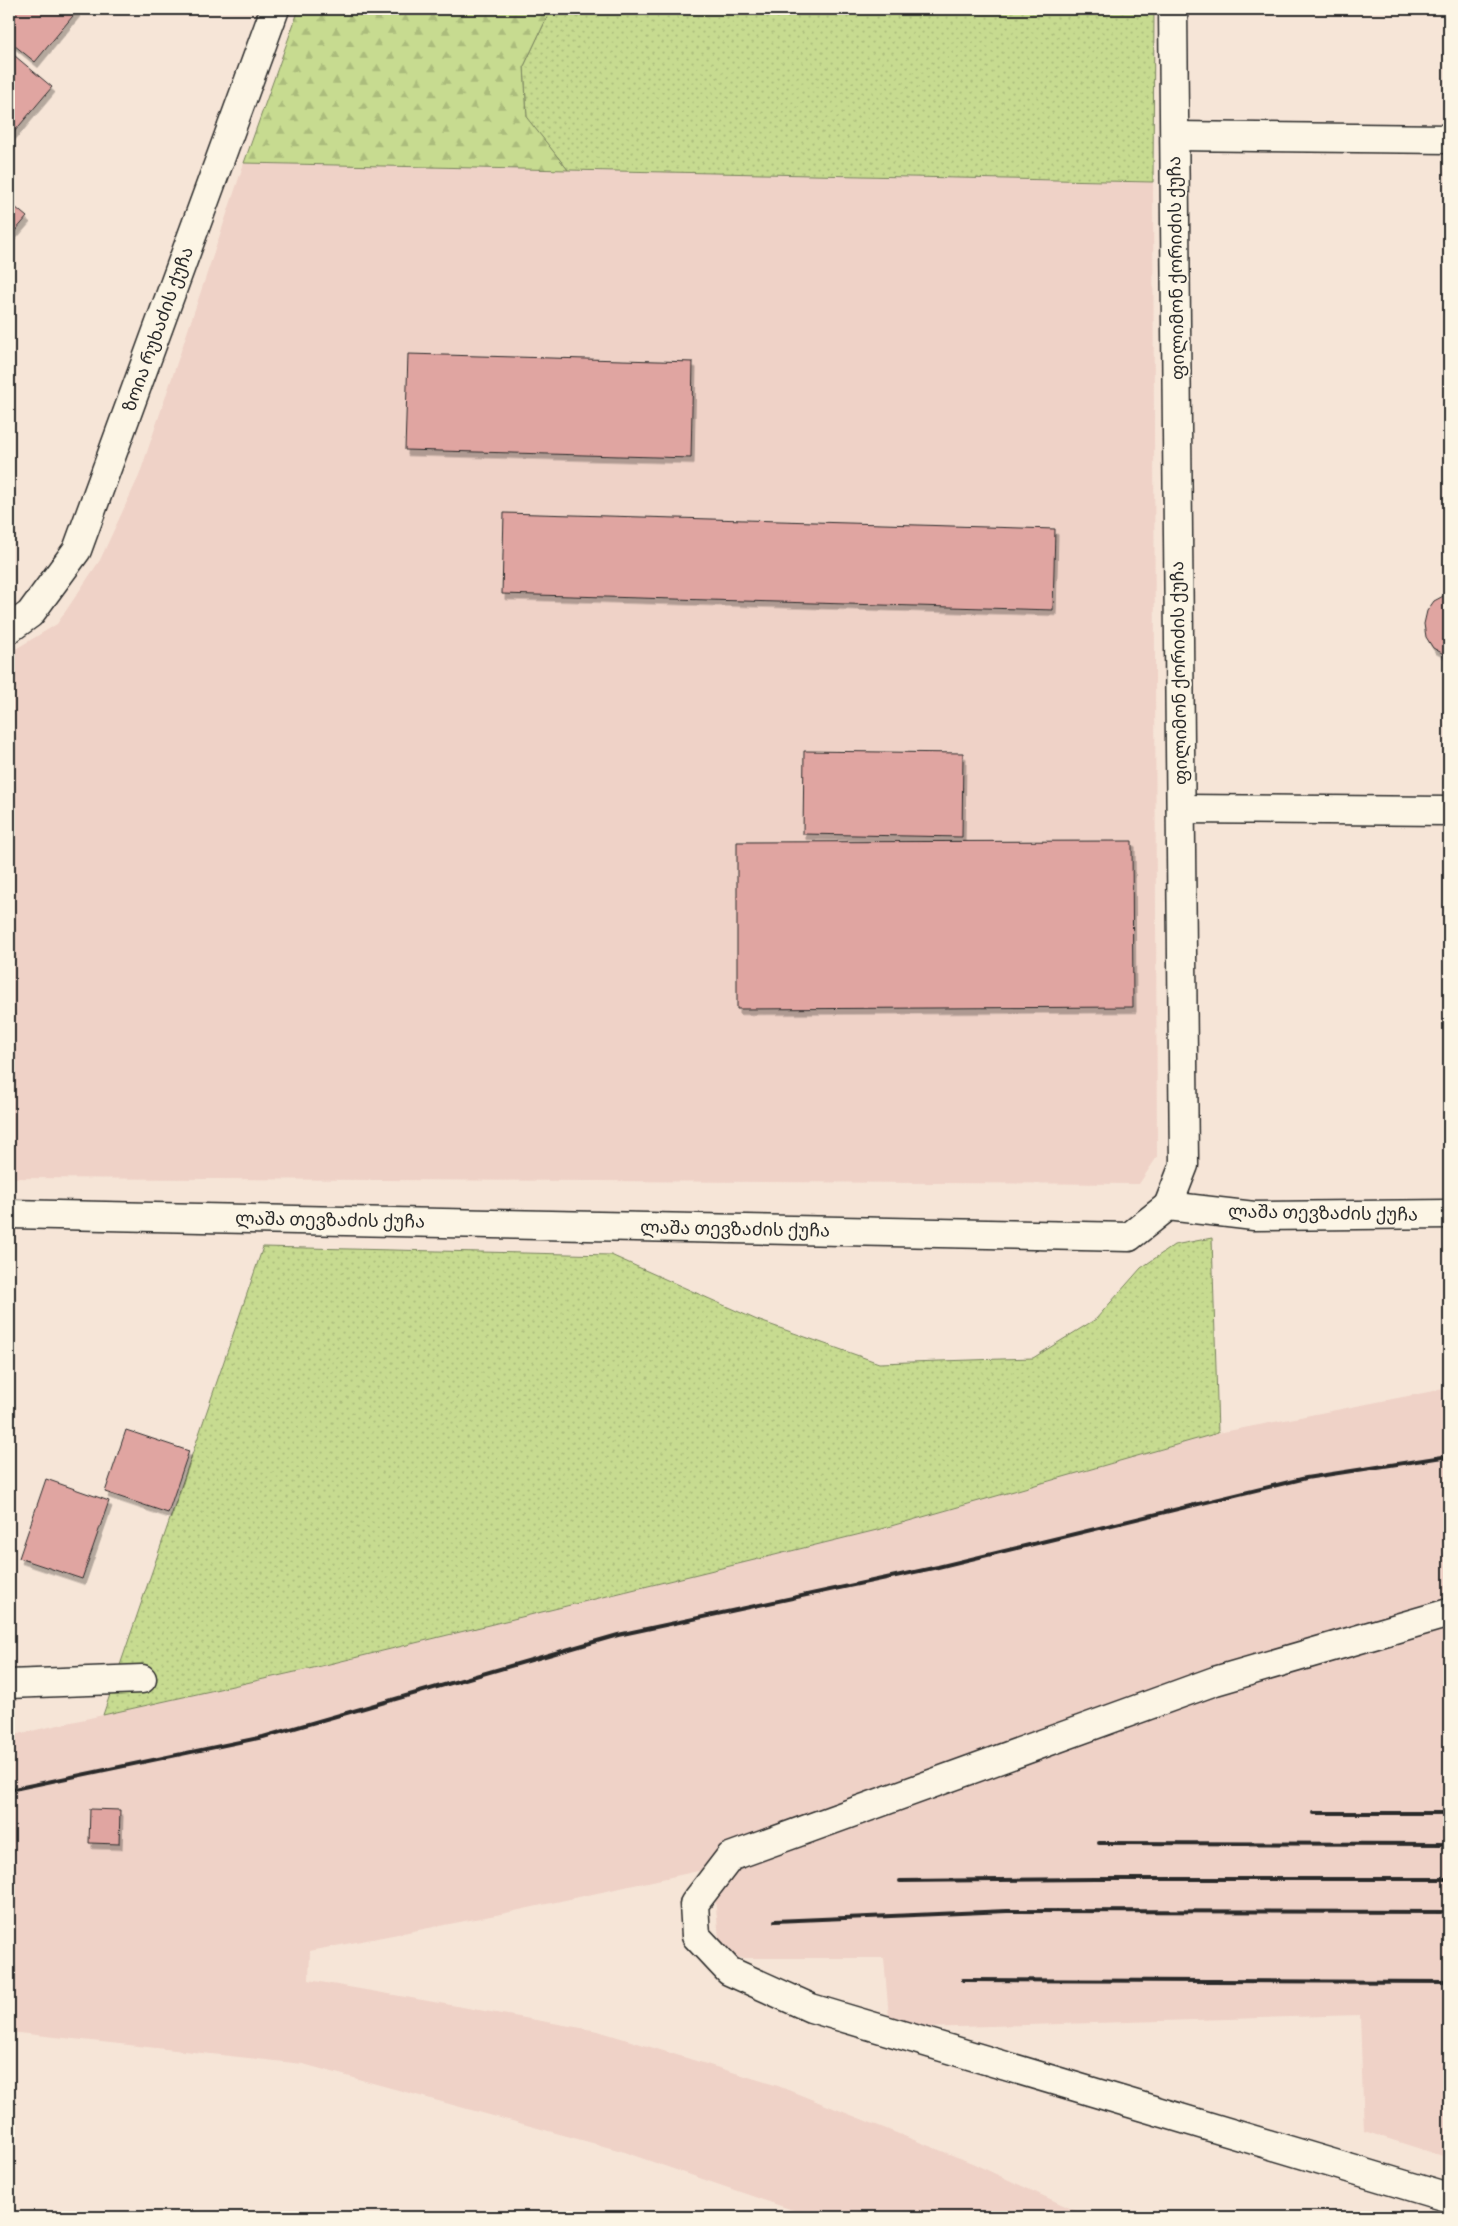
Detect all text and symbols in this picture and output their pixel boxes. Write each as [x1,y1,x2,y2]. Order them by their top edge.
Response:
street label: ფილიმონ ქორიძის ქუჩა [1163,156,1189,380]
street label: ზოია რუხაძის ქუჩა [118,244,198,414]
street label: ფილიმონ ქორიძის ქუჩა [1166,561,1192,785]
street label: ლაშა თევზაძის ქუჩა [1228,1200,1418,1226]
street label: ლაშა თევზაძის ქუჩა [235,1207,425,1233]
street label: ლაშა თევზაძის ქუჩა [640,1216,830,1242]

